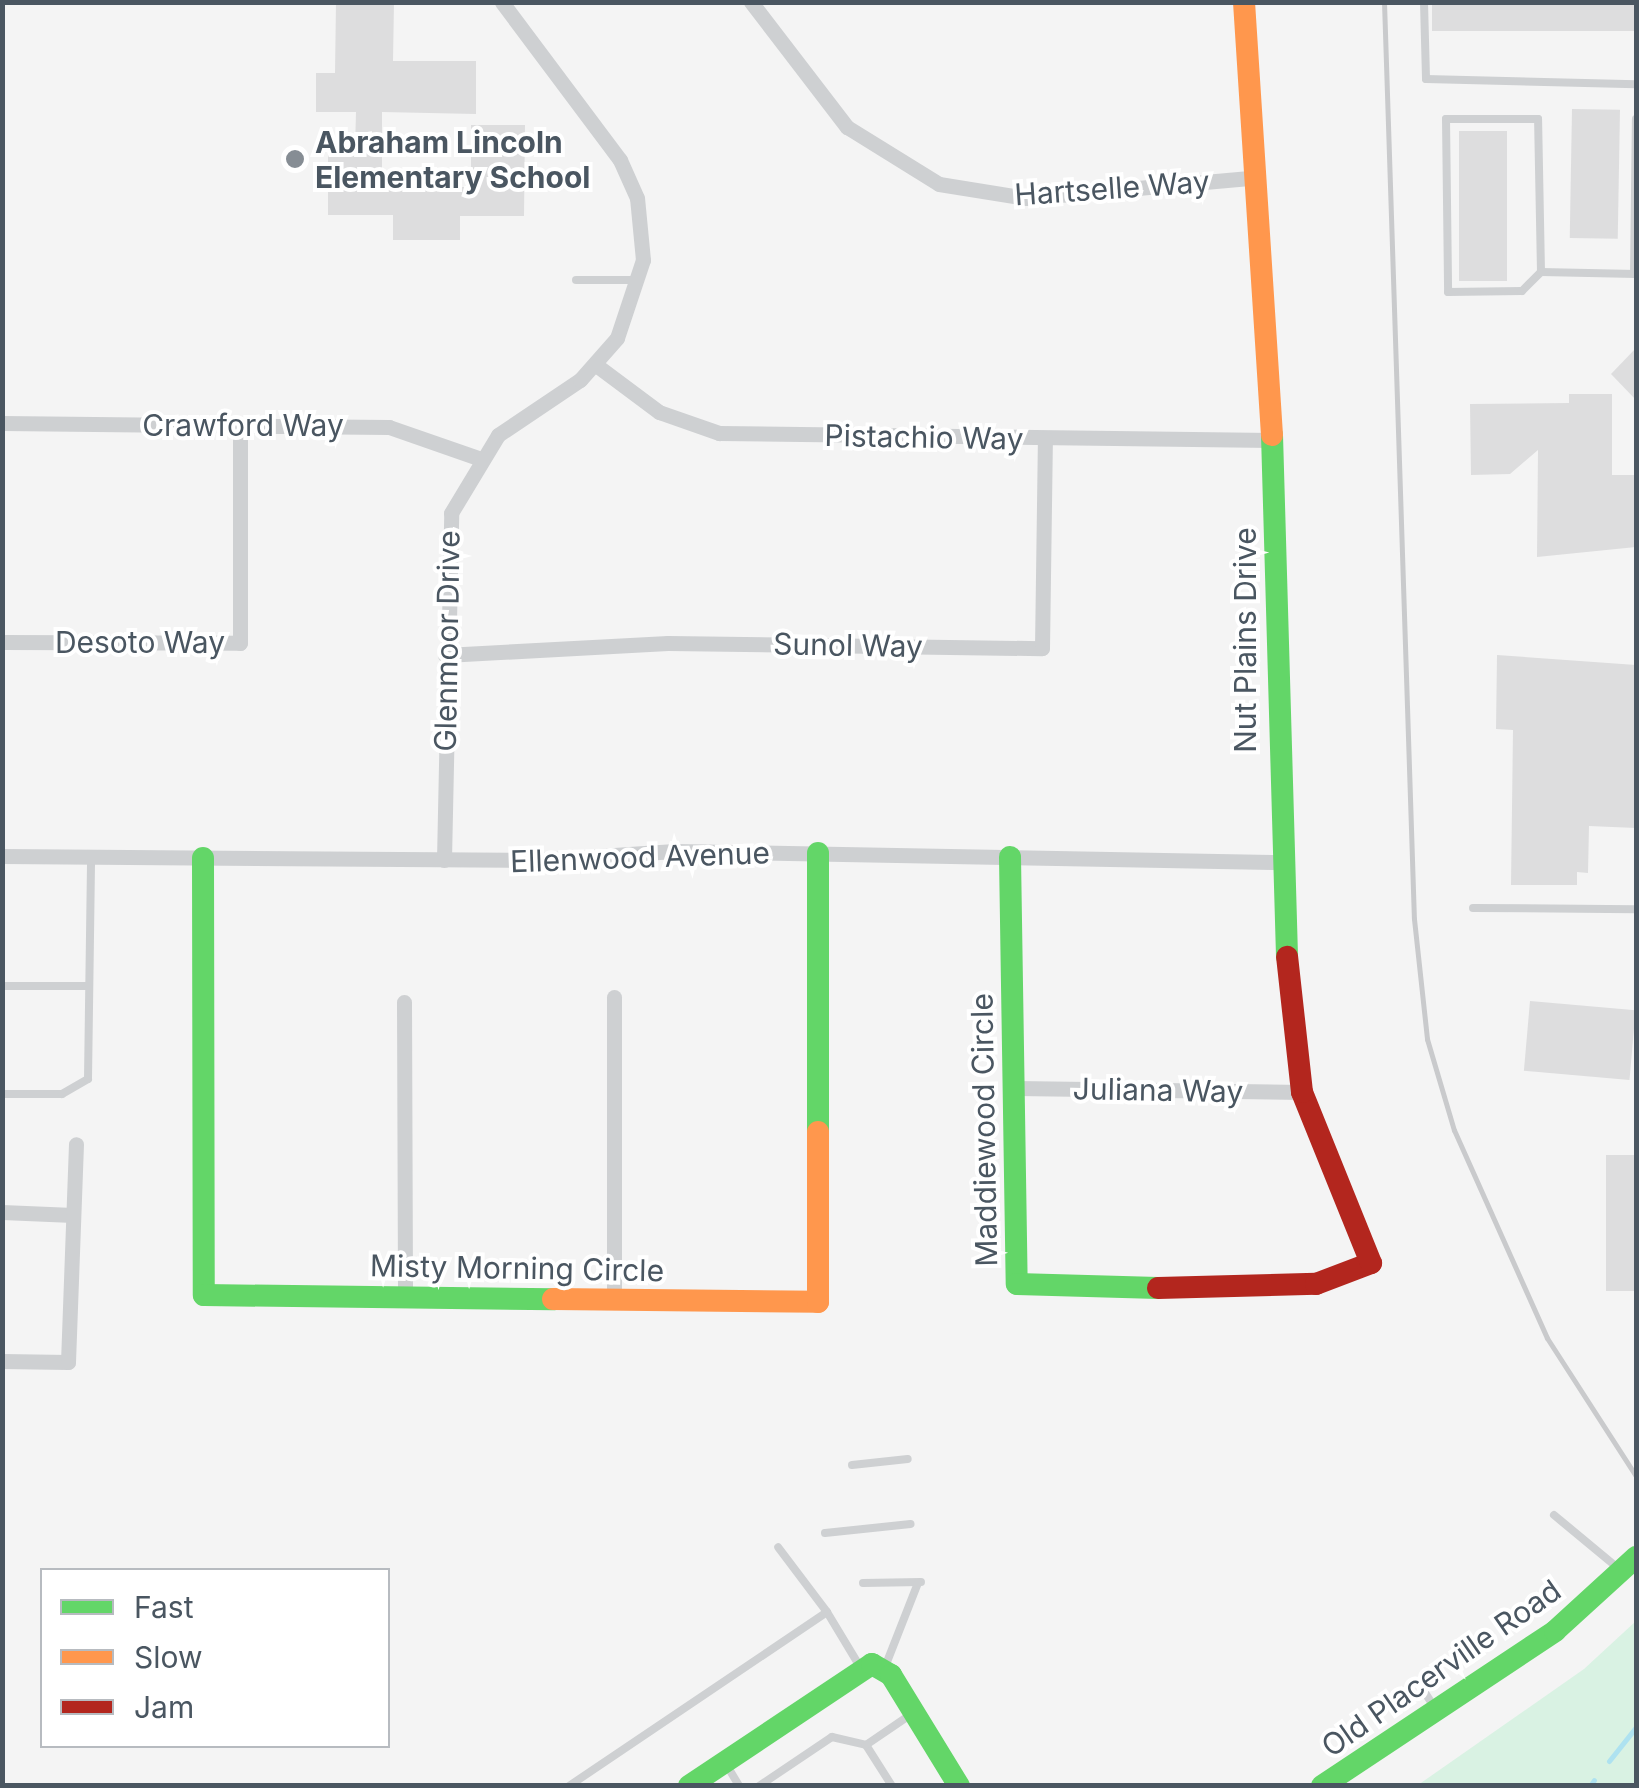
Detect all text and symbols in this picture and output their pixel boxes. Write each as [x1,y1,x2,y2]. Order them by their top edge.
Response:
place label: Abraham Lincoln Elementary School [315,124,590,194]
marker: Abraham Lincoln Elementary School [284,148,306,170]
street label: Hartselle Way [1013,163,1211,213]
street label: Crawford Way [142,407,344,443]
street label: Pistachio Way [824,417,1024,457]
street label: Nut Plains Drive [1227,527,1263,753]
street label: Glenmoor Drive [427,530,467,752]
street label: Desoto Way [55,624,225,660]
street label: Sunol Way [773,626,923,664]
street label: Ellenwood Avenue [509,834,771,880]
street label: Maddiewood Circle [964,993,1004,1267]
street label: Juliana Way [1072,1071,1244,1109]
street label: Misty Morning Circle [370,1247,664,1289]
legend [40,1568,390,1748]
street label: Old Placerville Road [1315,1572,1567,1764]
text: Fast [134,1589,193,1625]
text: Slow [134,1639,203,1675]
text: Jam [134,1689,194,1725]

